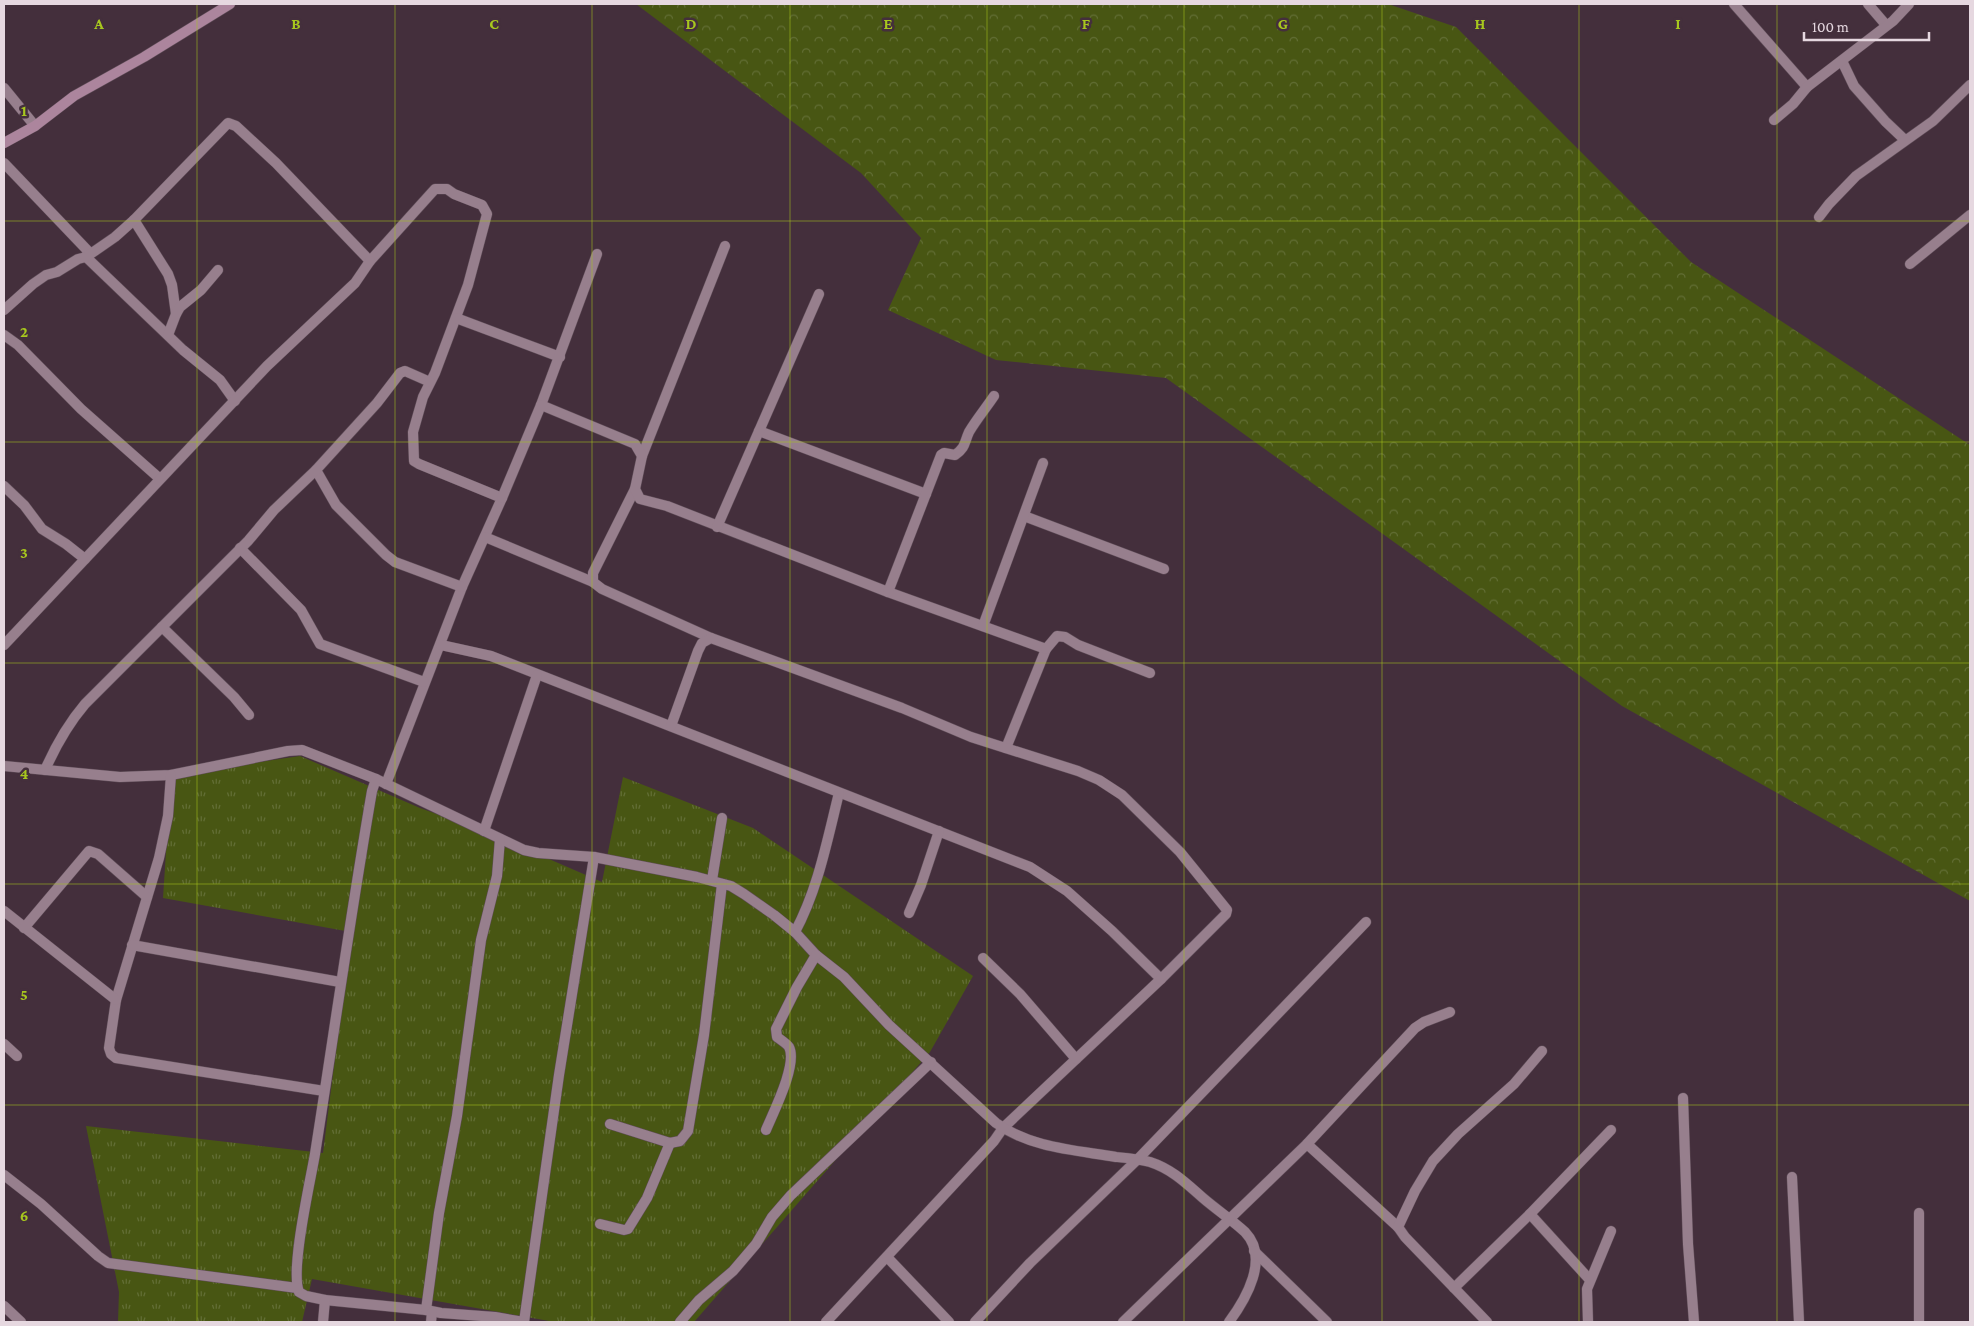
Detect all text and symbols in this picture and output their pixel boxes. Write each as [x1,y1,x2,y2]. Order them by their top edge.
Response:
scale bar [1804,10,1929,42]
text: A [93,15,104,32]
text: B [291,15,301,32]
text: C [489,15,499,32]
text: D [685,15,697,32]
text: E [883,15,893,32]
text: F [1082,15,1091,32]
text: G [1278,15,1288,32]
text: H [1475,15,1486,32]
text: I [1675,15,1681,32]
text: 100 m [1812,19,1849,35]
text: 1 [21,102,27,119]
text: 2 [20,323,28,340]
text: 3 [20,544,28,561]
text: 4 [20,765,29,782]
text: 5 [20,986,28,1003]
text: 6 [20,1207,28,1224]

